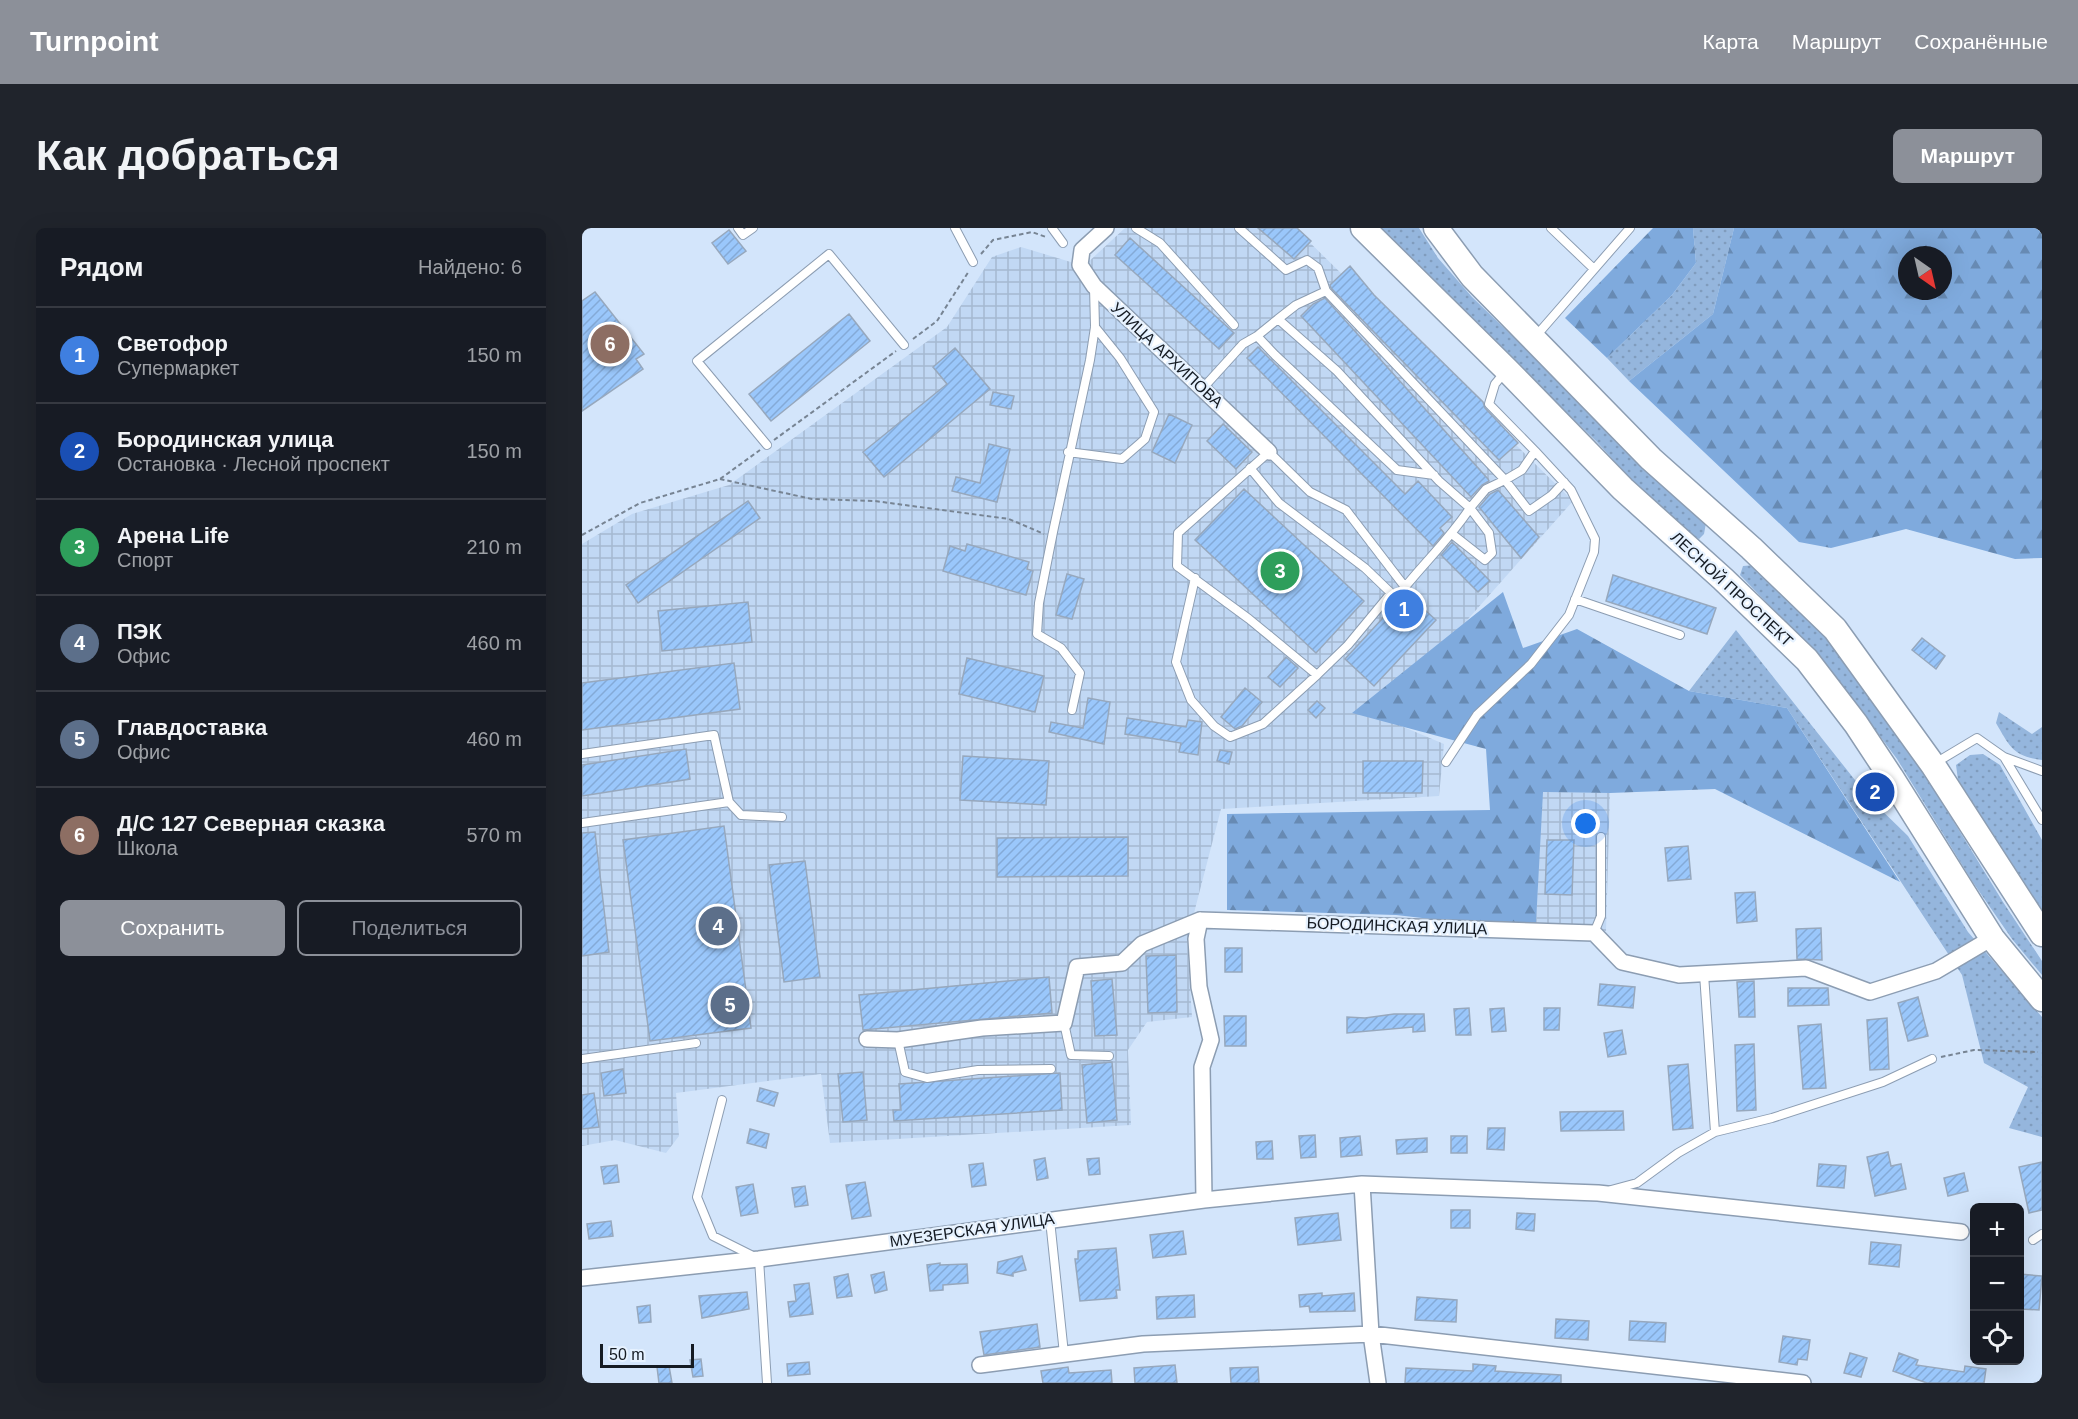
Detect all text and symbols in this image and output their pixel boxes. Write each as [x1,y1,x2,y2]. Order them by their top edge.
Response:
text: Turnpoint [30,26,159,57]
text: Карта [1703,30,1759,53]
text: Маршрут [1792,30,1881,53]
text: Сохранённые [1914,30,2048,53]
button: Маршрут [1893,129,2042,183]
text: Как добраться [36,132,340,179]
north arrow [1898,246,1952,300]
text: Рядом [60,252,143,282]
text: Найдено: 6 [418,256,522,278]
street label: УЛИЦА АРХИПОВА [1108,299,1226,411]
pin: 6 [591,322,630,366]
text: Светофор [117,331,228,356]
text: 1 [74,344,85,366]
text: 150 m [466,344,522,366]
text: Супермаркет [117,357,239,379]
text: Бородинская улица [117,427,334,452]
text: 2 [74,440,85,462]
text: 150 m [466,440,522,462]
text: Остановка · Лесной проспект [117,453,390,475]
text: Арена Life [117,523,229,548]
street label: ЛЕСНОЙ ПРОСПЕКТ [1668,528,1797,650]
text: 3 [74,536,85,558]
text: 210 m [466,536,522,558]
pin: 3 [1260,548,1300,594]
text: Спорт [117,549,173,571]
pin: 1 [1384,586,1424,632]
text: ПЭК [117,619,162,644]
text: 4 [74,632,85,654]
text: 460 m [466,632,522,654]
text: Офис [117,645,170,667]
text: Главдоставка [117,715,267,740]
text: 5 [74,728,85,750]
text: 460 m [466,728,522,750]
text: Офис [117,741,170,763]
pin: 2 [1856,770,1894,814]
your location [1571,809,1600,838]
text: Д/С 127 Северная сказка [117,811,385,836]
text: 6 [74,824,85,846]
text: 570 m [466,824,522,846]
text: Школа [117,837,178,859]
button: Сохранить [60,900,285,956]
button: Поделиться [297,900,522,956]
pin: 4 [698,904,738,948]
street label: БОРОДИНСКАЯ УЛИЦА [1306,914,1488,938]
pin: 5 [710,982,750,1028]
map controls [1970,1203,2024,1365]
button: + [1970,1203,2024,1257]
street label: МУЕЗЕРСКАЯ УЛИЦА [888,1210,1056,1250]
button: − [1970,1257,2024,1311]
button: locate [1970,1311,2024,1365]
scale bar [600,1341,694,1368]
text: 50 m [609,1346,645,1363]

